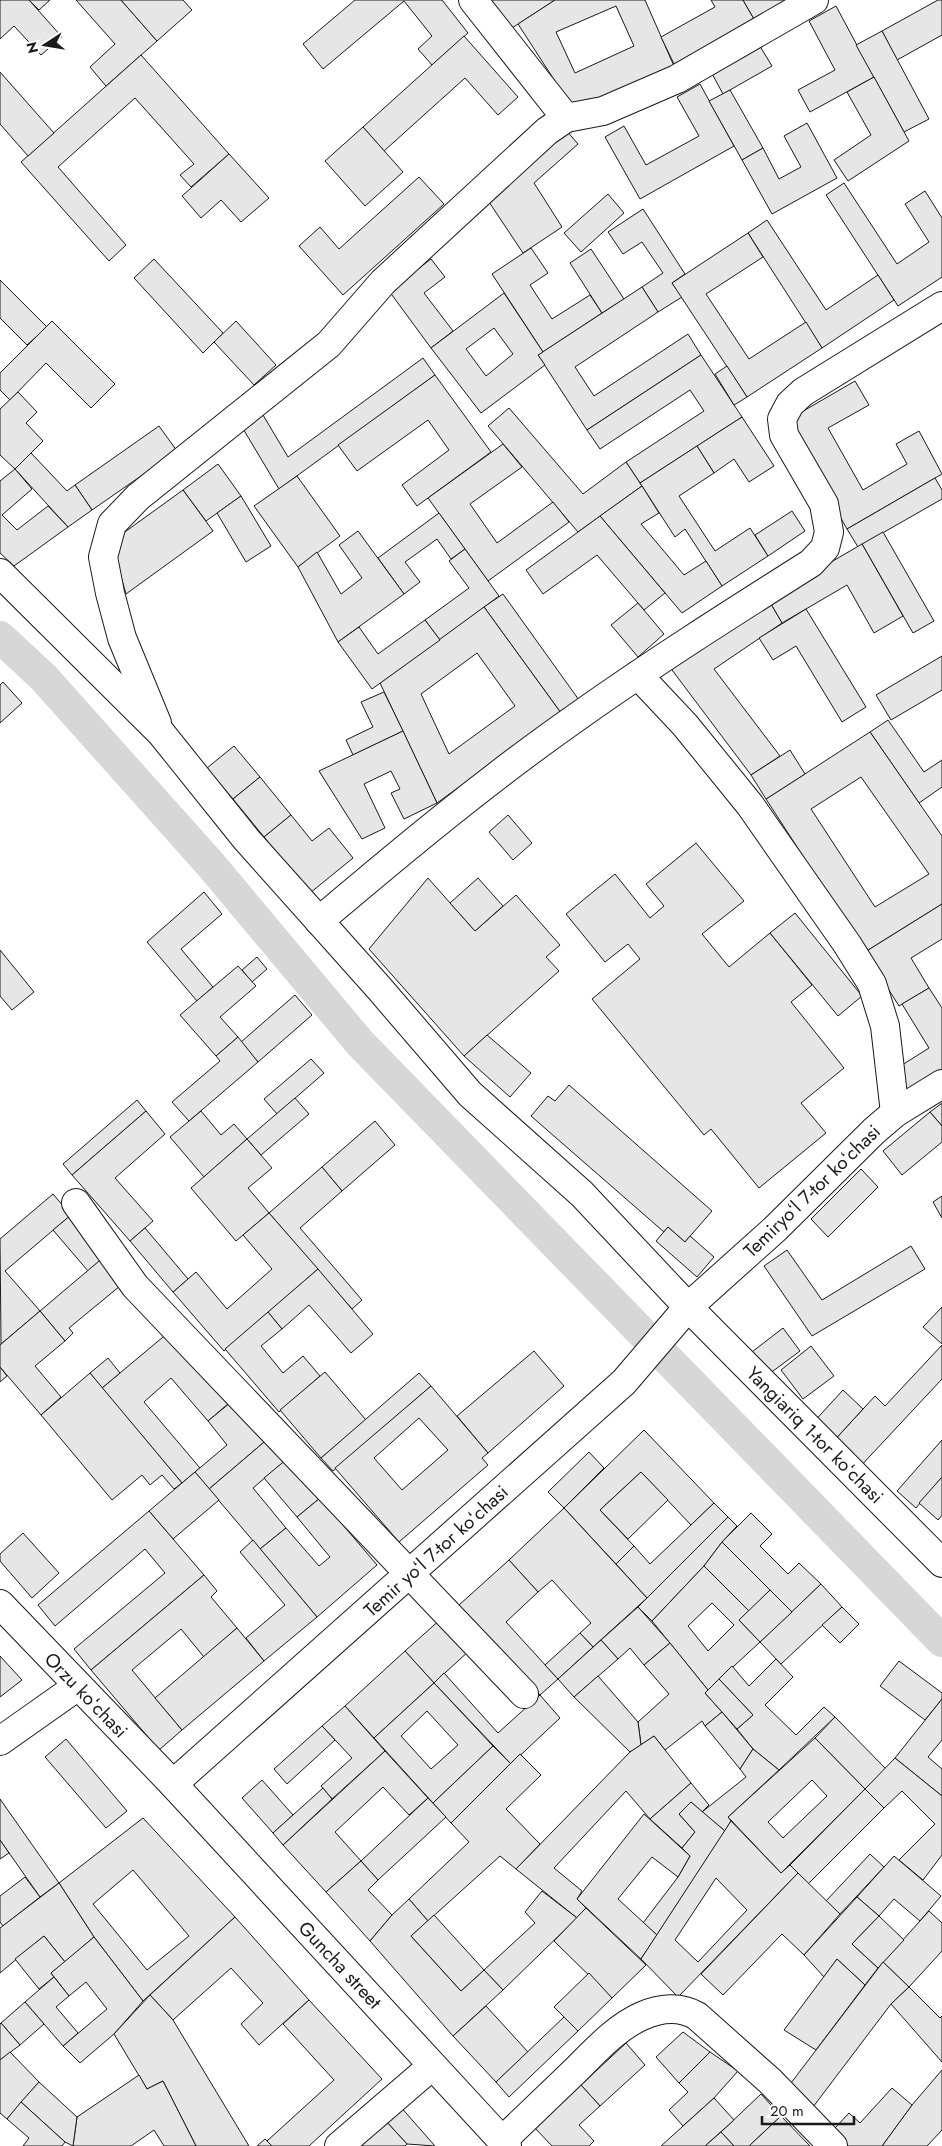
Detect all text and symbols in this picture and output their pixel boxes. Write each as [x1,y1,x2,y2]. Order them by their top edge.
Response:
north arrow [20,20,70,70]
text: N [21,40,43,55]
street label: Temiryoʻl 7-tor koʻchasi [738,1118,886,1264]
street label: Yangiariq 1-tor koʻchasi [740,1360,890,1510]
street label: Temir yoʻl 7-tor koʻchasi [358,1479,514,1623]
street label: Orzu koʻchasi [38,1646,134,1744]
street label: Guncha street [292,1915,388,2015]
scale bar [762,2094,854,2126]
text: 20 m [770,2100,804,2122]

